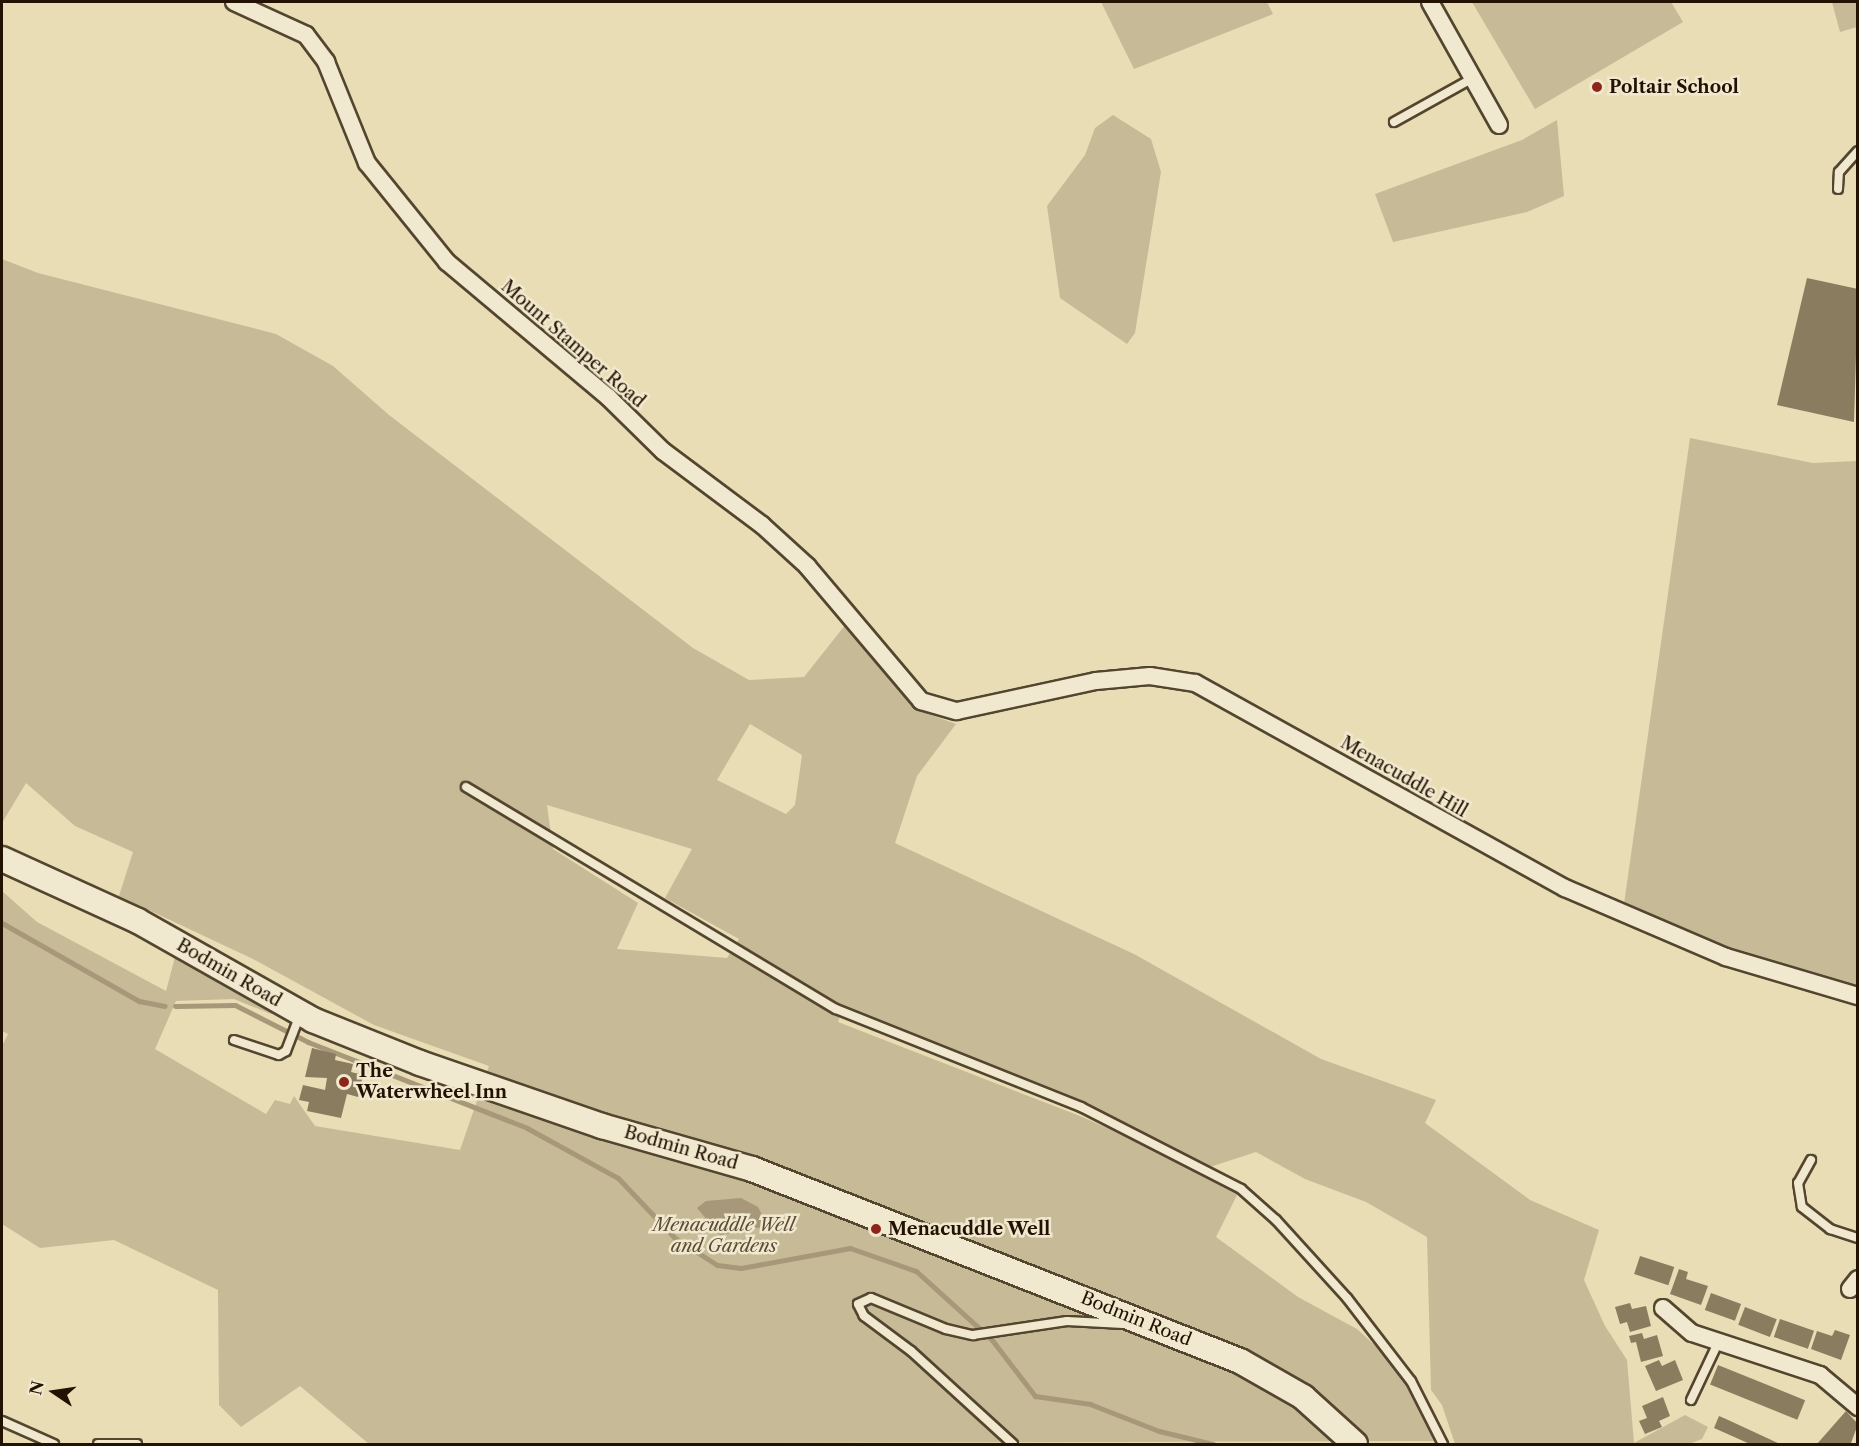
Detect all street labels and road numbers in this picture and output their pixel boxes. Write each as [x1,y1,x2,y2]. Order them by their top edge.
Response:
street label: Mount Stamper Road [497,276,649,412]
street label: Menacuddle Hill [1337,732,1471,822]
street label: Bodmin Road [173,934,285,1012]
street label: Bodmin Road [622,1121,740,1175]
street label: Bodmin Road [1078,1287,1194,1351]

